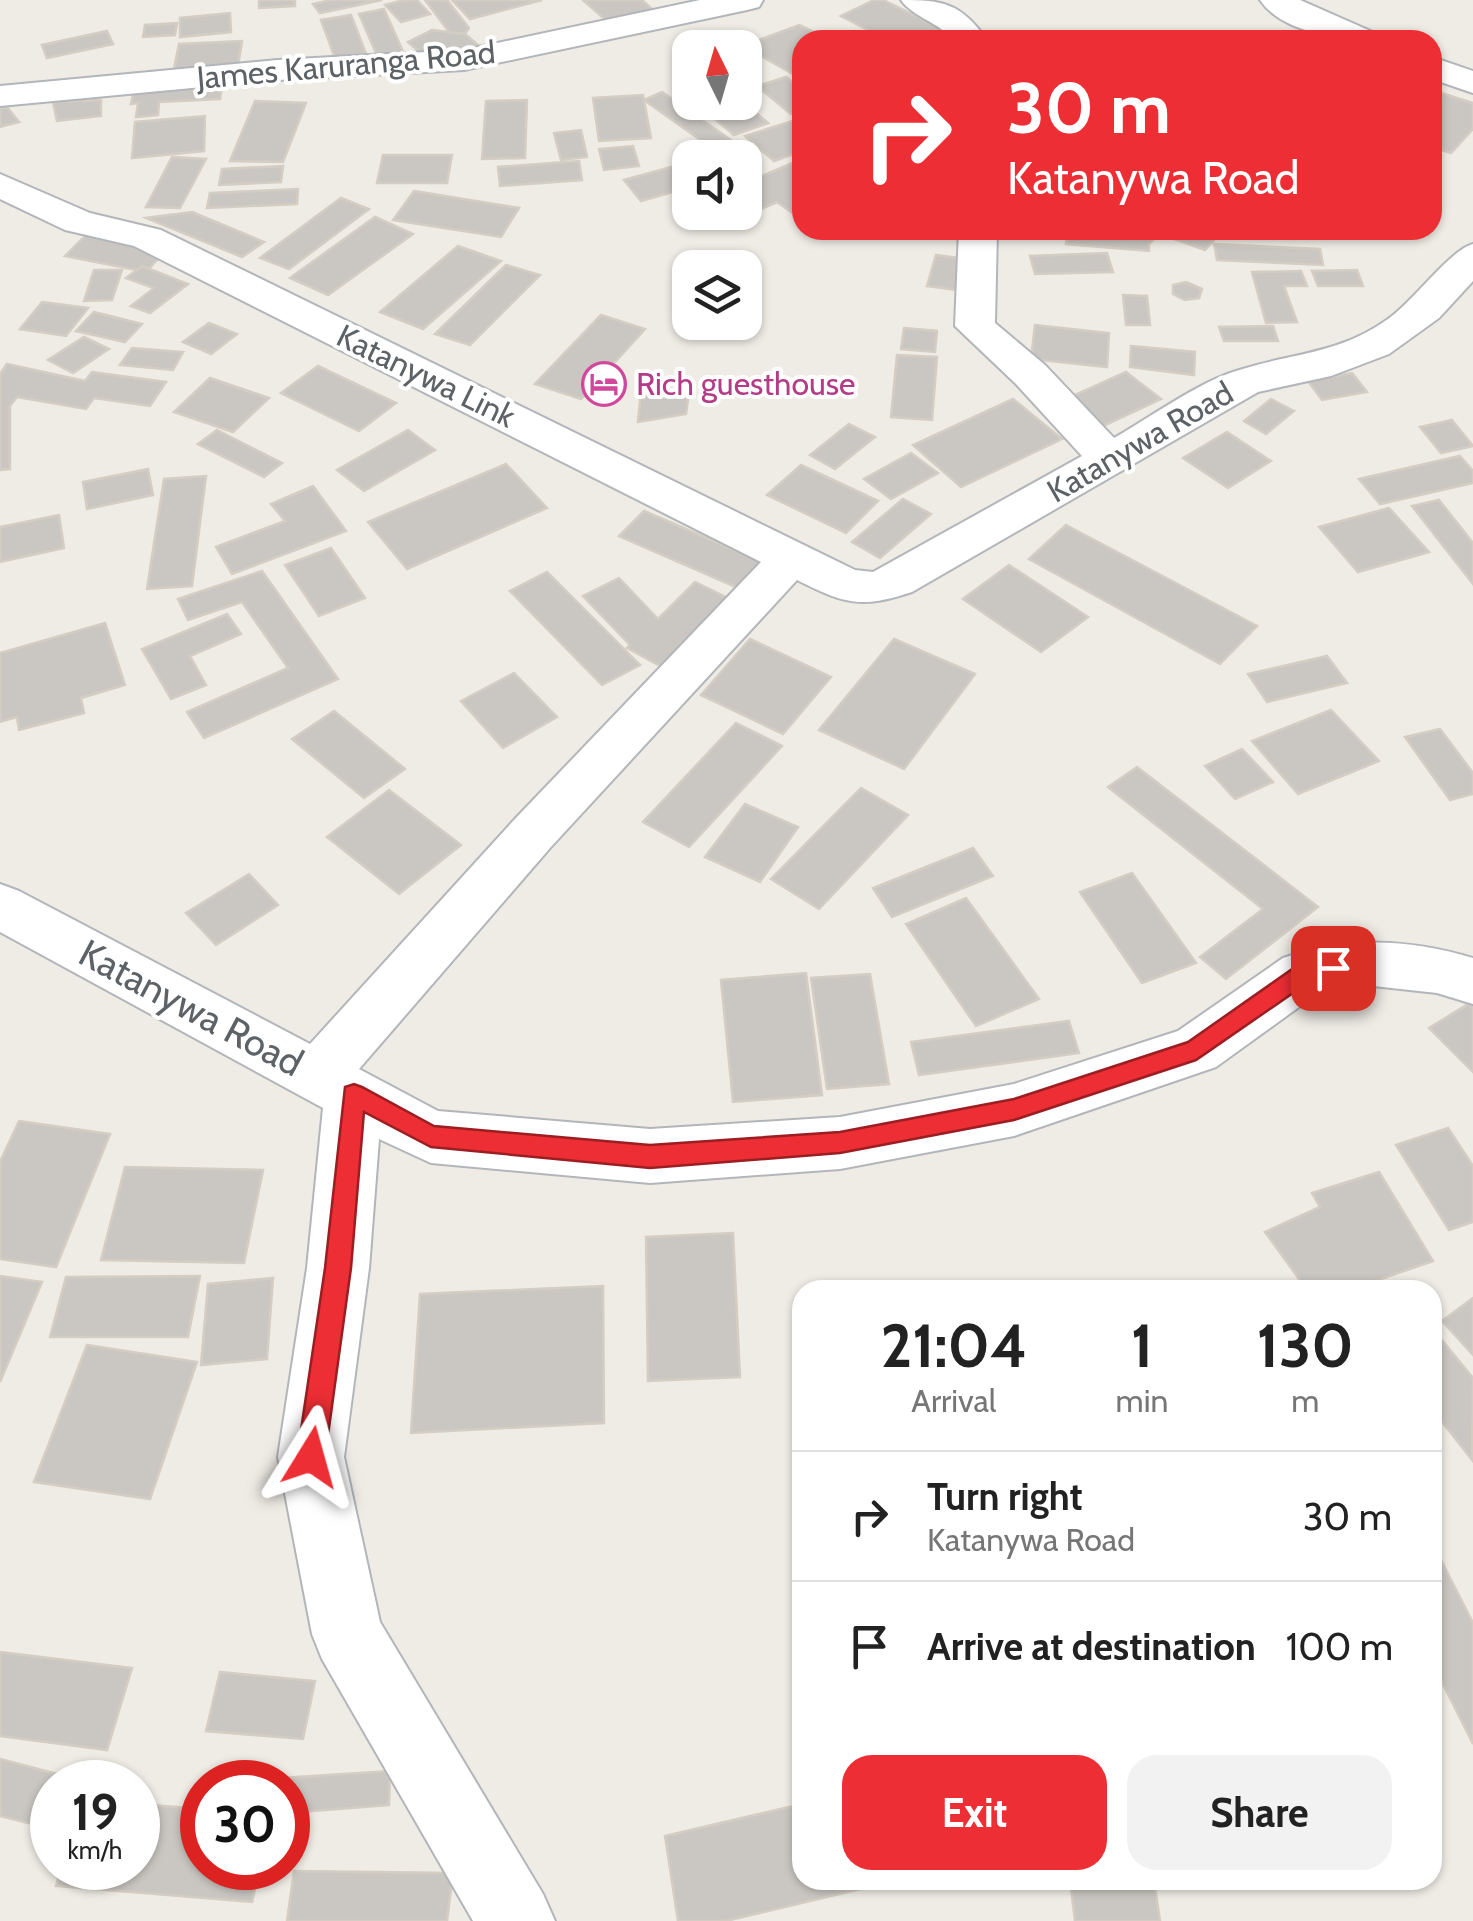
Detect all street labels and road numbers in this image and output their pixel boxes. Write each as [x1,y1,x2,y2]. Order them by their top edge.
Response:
street label: James Karuranga Road [194,32,497,97]
street label: Katanywa Link [331,316,522,436]
street label: Katanywa Road [1040,373,1240,510]
street label: Katanywa Road [71,929,311,1086]

